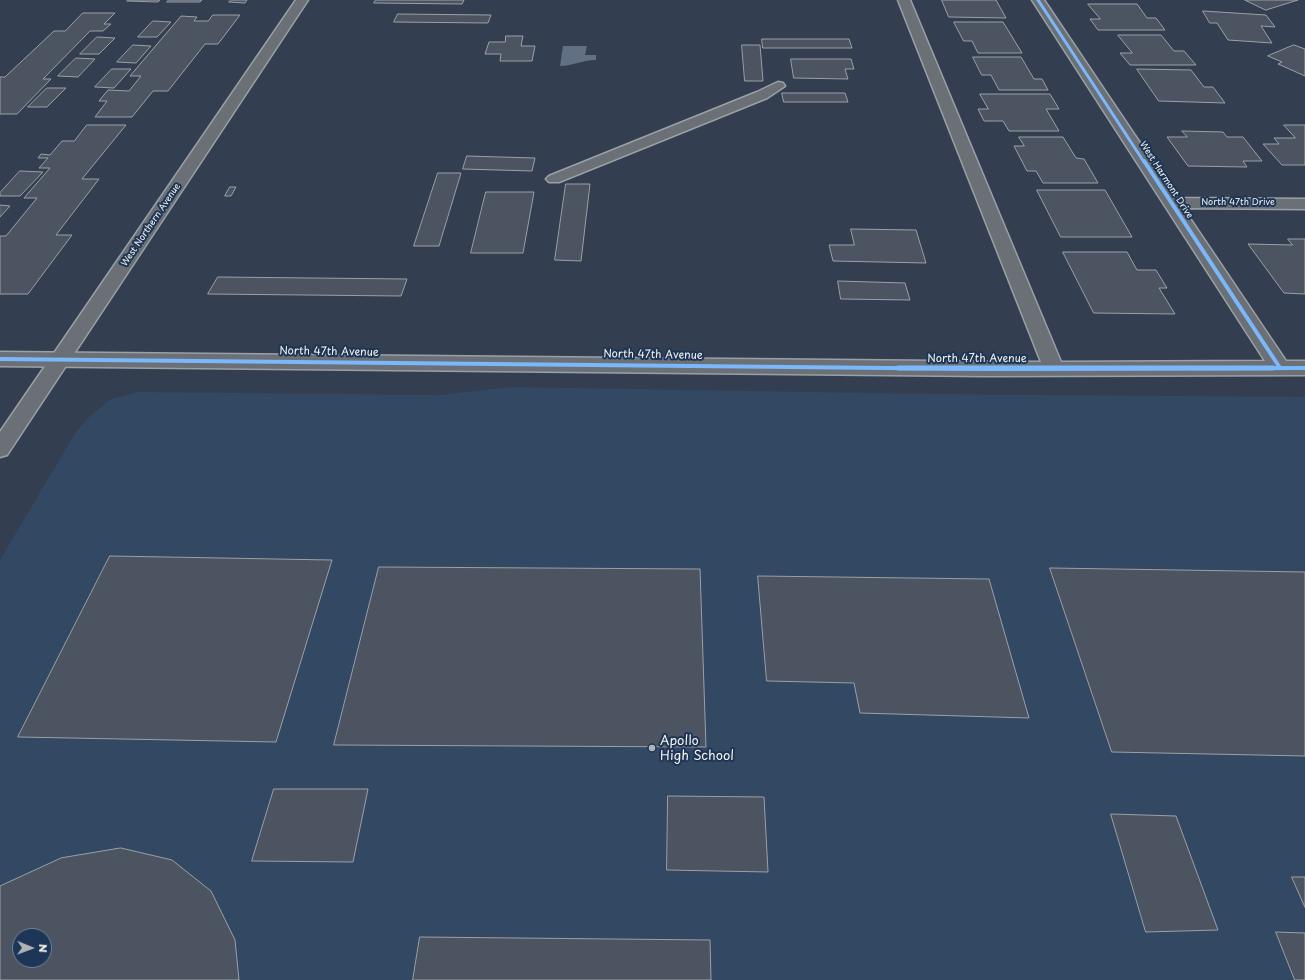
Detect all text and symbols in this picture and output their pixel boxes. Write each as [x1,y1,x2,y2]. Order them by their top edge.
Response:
street label: West Harmont Drive [1137,140,1195,220]
street label: West Northern Avenue [119,181,183,269]
street label: North 47th Drive [1201,198,1275,208]
street label: North 47th Avenue [279,345,379,359]
street label: North 47th Avenue [603,348,703,362]
street label: North 47th Avenue [927,352,1027,366]
place label: Apollo High School [660,733,734,764]
marker: Apollo High School [647,743,657,753]
north arrow [12,928,52,968]
text: N [35,944,52,953]

